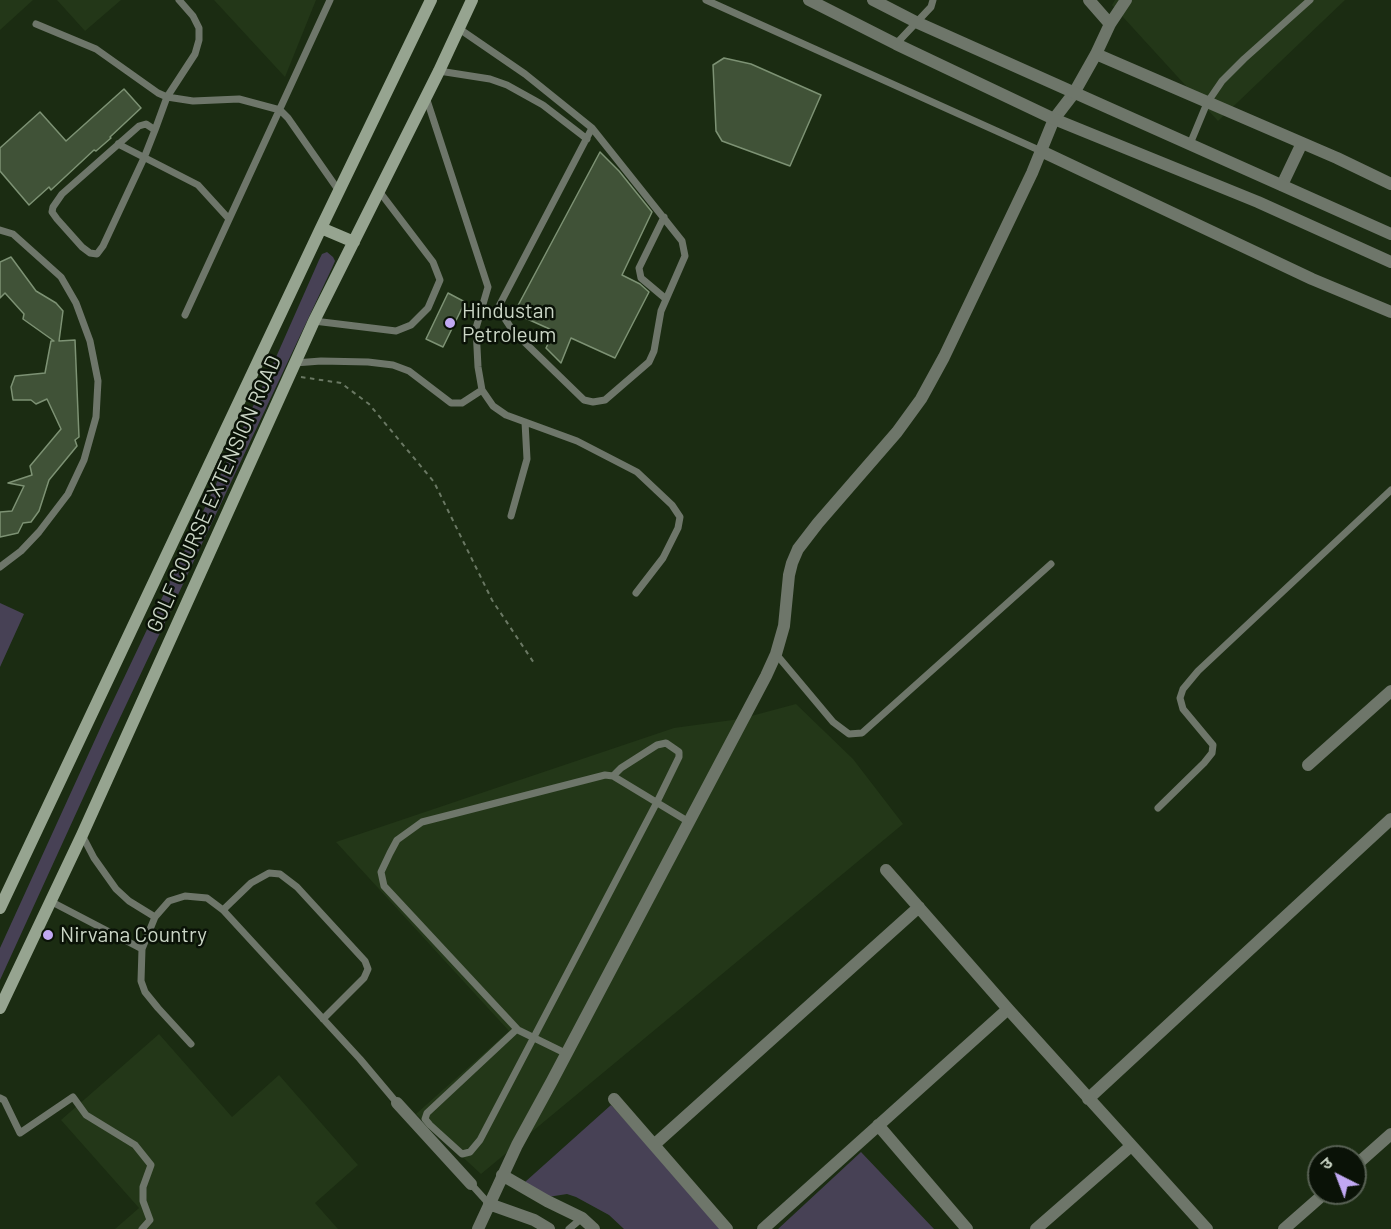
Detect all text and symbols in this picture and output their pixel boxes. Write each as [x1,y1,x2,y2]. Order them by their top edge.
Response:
place label: Hindustan Petroleum [462,298,556,348]
marker: Hindustan Petroleum [443,316,457,330]
street label: GOLF COURSE EXTENSION ROAD [141,352,287,636]
place label: Nirvana Country [60,922,207,948]
marker: Nirvana Country [41,928,55,942]
north arrow [1307,1145,1367,1205]
text: उ [1316,1153,1336,1173]

